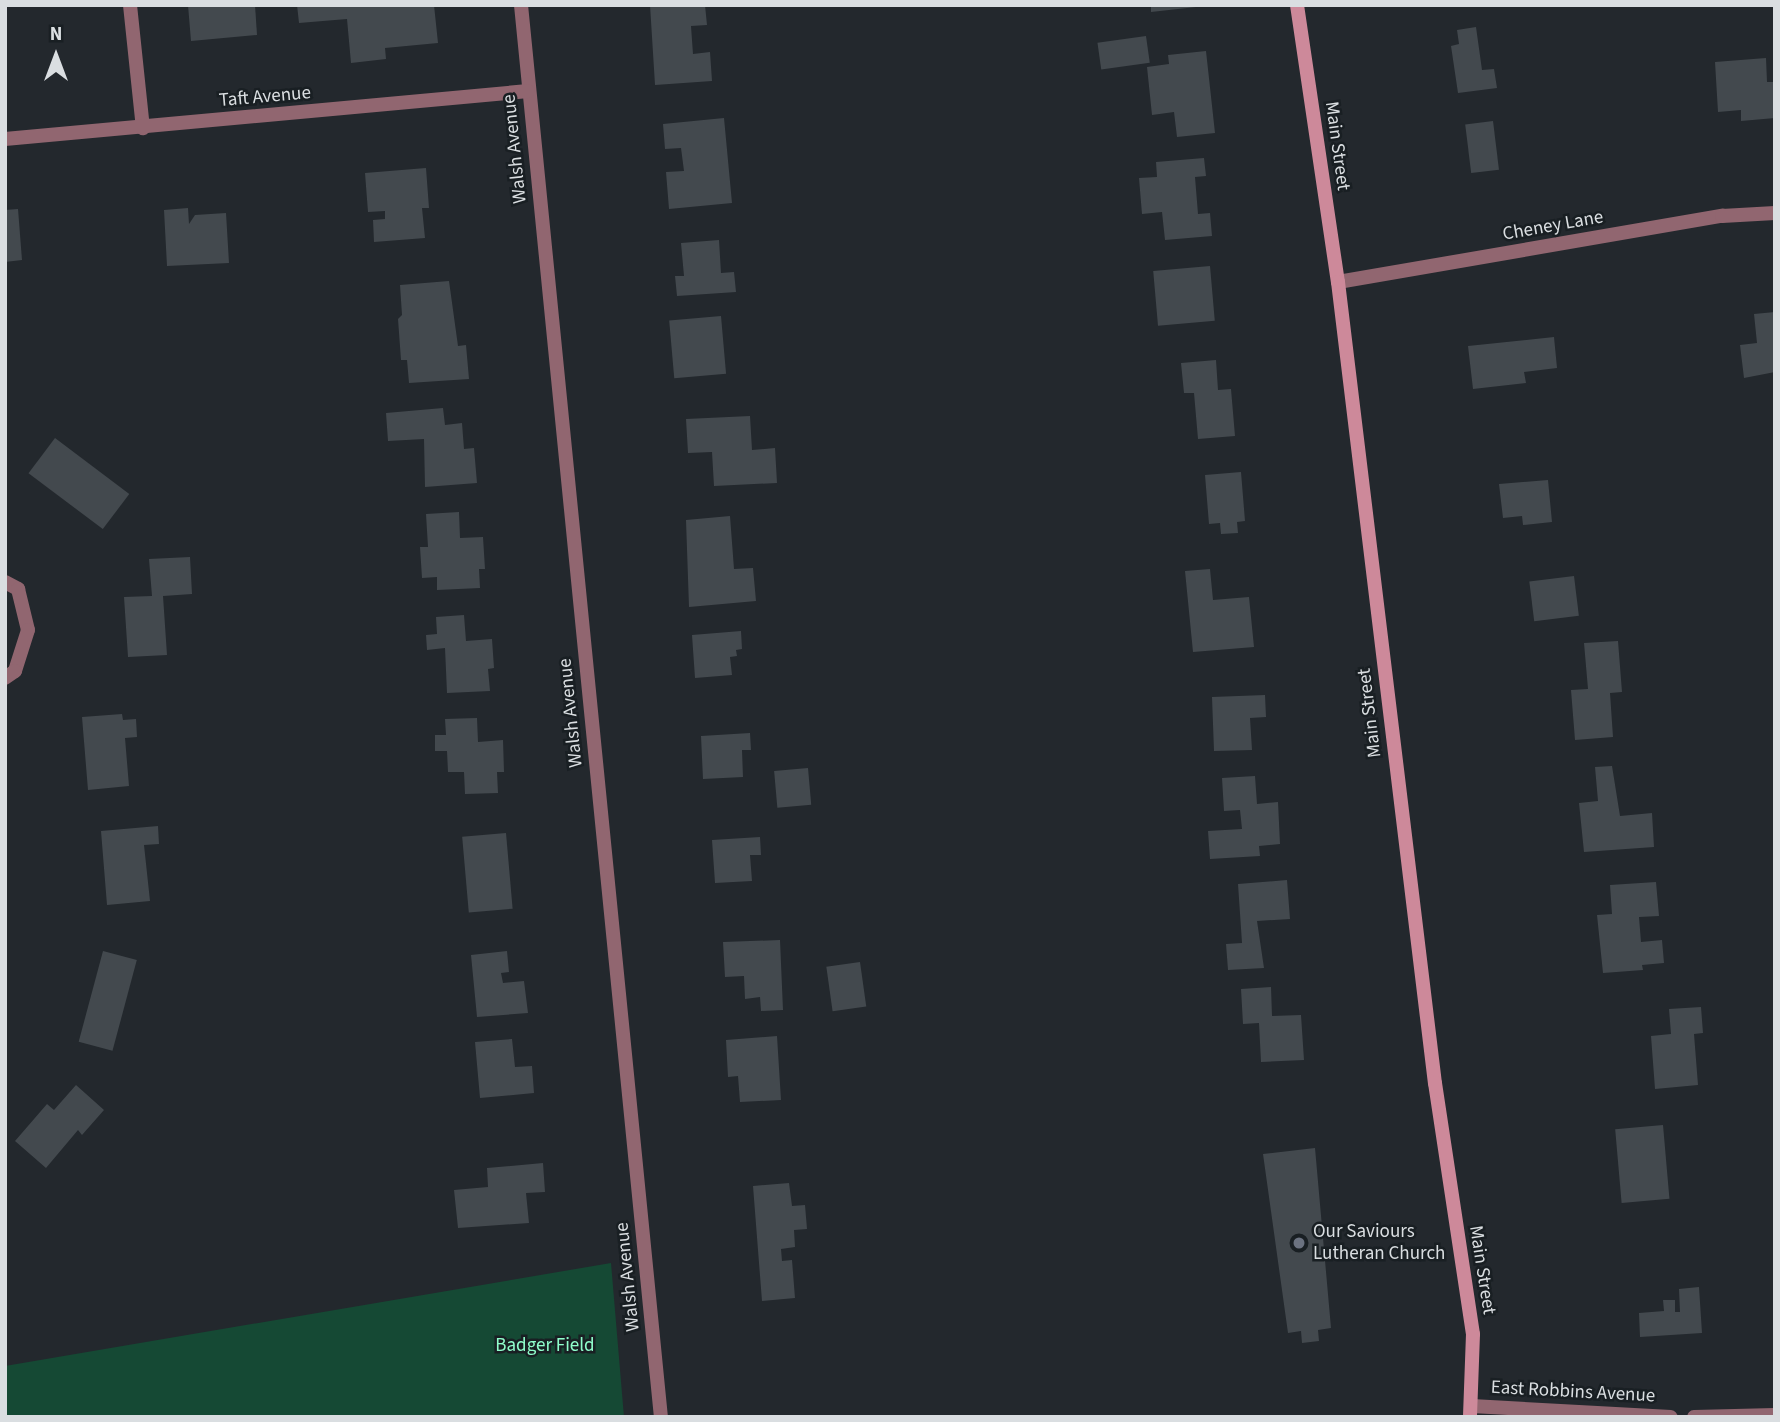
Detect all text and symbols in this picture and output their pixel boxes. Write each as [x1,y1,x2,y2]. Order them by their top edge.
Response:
north arrow [21,21,91,91]
text: N [50,21,62,48]
street label: Taft Avenue [218,82,312,112]
street label: Walsh Avenue [498,93,532,205]
street label: Main Street [1319,100,1355,192]
street label: Cheney Lane [1501,206,1605,246]
street label: Walsh Avenue [554,657,588,769]
street label: Main Street [1353,667,1387,759]
street label: Walsh Avenue [611,1221,645,1333]
place label: Our Saviours Lutheran Church [1313,1221,1445,1265]
street label: Main Street [1464,1224,1500,1316]
marker: Our Saviours Lutheran Church [1291,1235,1307,1251]
park label: Badger Field [495,1335,595,1357]
street label: East Robbins Avenue [1490,1376,1656,1408]

